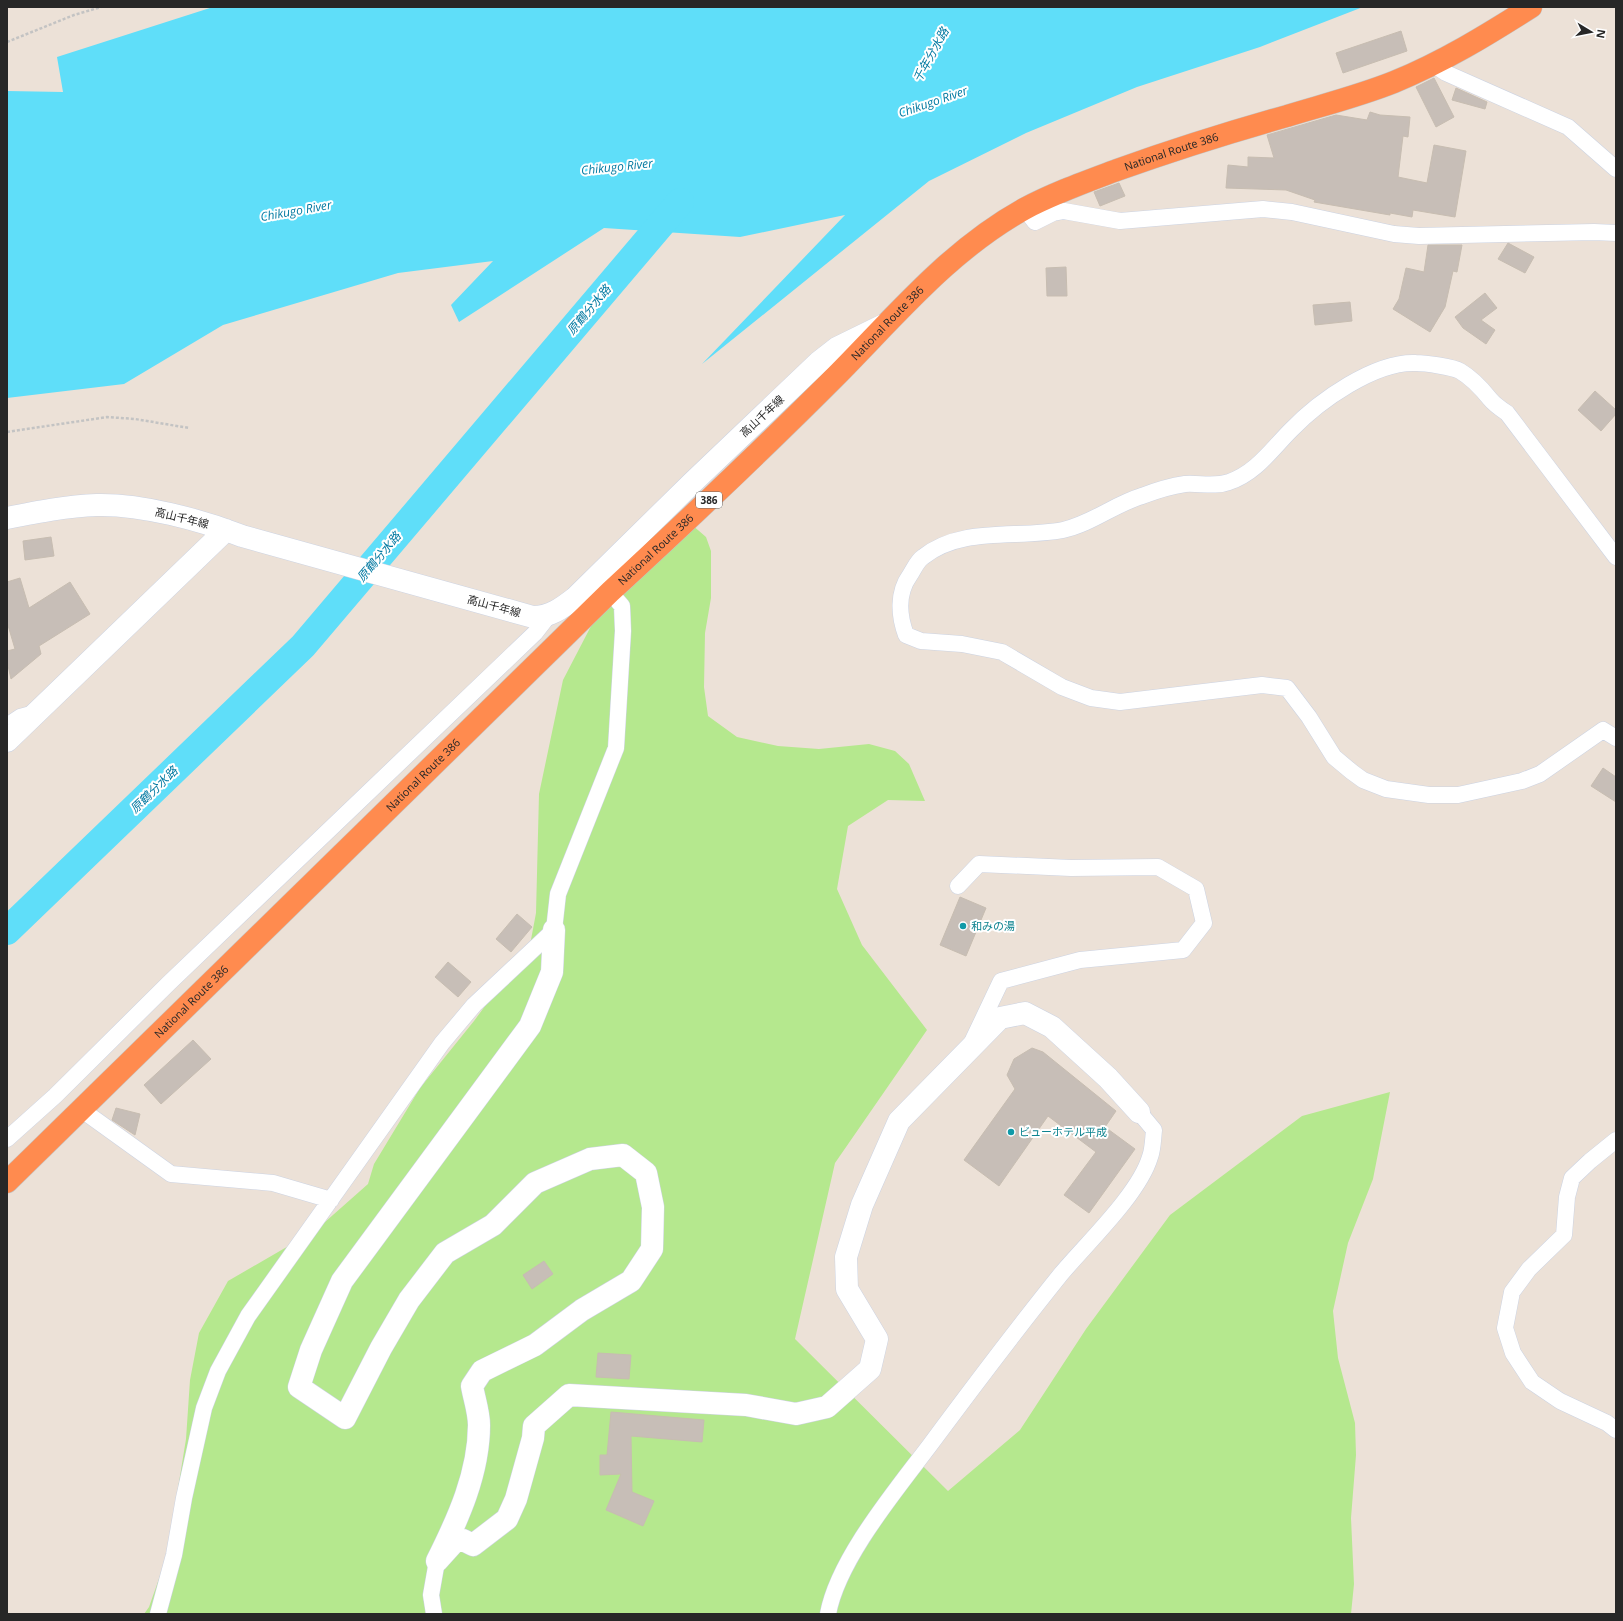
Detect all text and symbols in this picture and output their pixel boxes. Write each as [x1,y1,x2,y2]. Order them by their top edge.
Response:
north arrow [1571,12,1611,52]
water label: 千年分水路 [909,24,953,85]
text: N [1593,28,1610,40]
water label: Chikugo River [896,81,971,121]
street label: National Route 386 [1122,129,1220,174]
water label: Chikugo River [580,154,655,179]
water label: Chikugo River [259,196,334,225]
water label: 原鶴分水路 [563,280,615,338]
street label: National Route 386 [847,282,927,363]
street label: 高山千年線 [736,391,787,440]
road number: 386 [696,492,722,508]
street label: 高山千年線 [154,504,211,531]
street label: National Route 386 [614,510,696,588]
water label: 原鶴分水路 [353,527,405,585]
street label: 高山千年線 [466,591,523,620]
street label: National Route 386 [382,735,463,814]
water label: 原鶴分水路 [126,762,182,817]
place label: 和みの湯 [971,918,1015,933]
marker: 和みの湯 [958,921,968,931]
street label: National Route 386 [151,961,231,1041]
place label: ビューホテル平成 [1019,1124,1107,1139]
marker: ビューホテル平成 [1006,1127,1016,1137]

